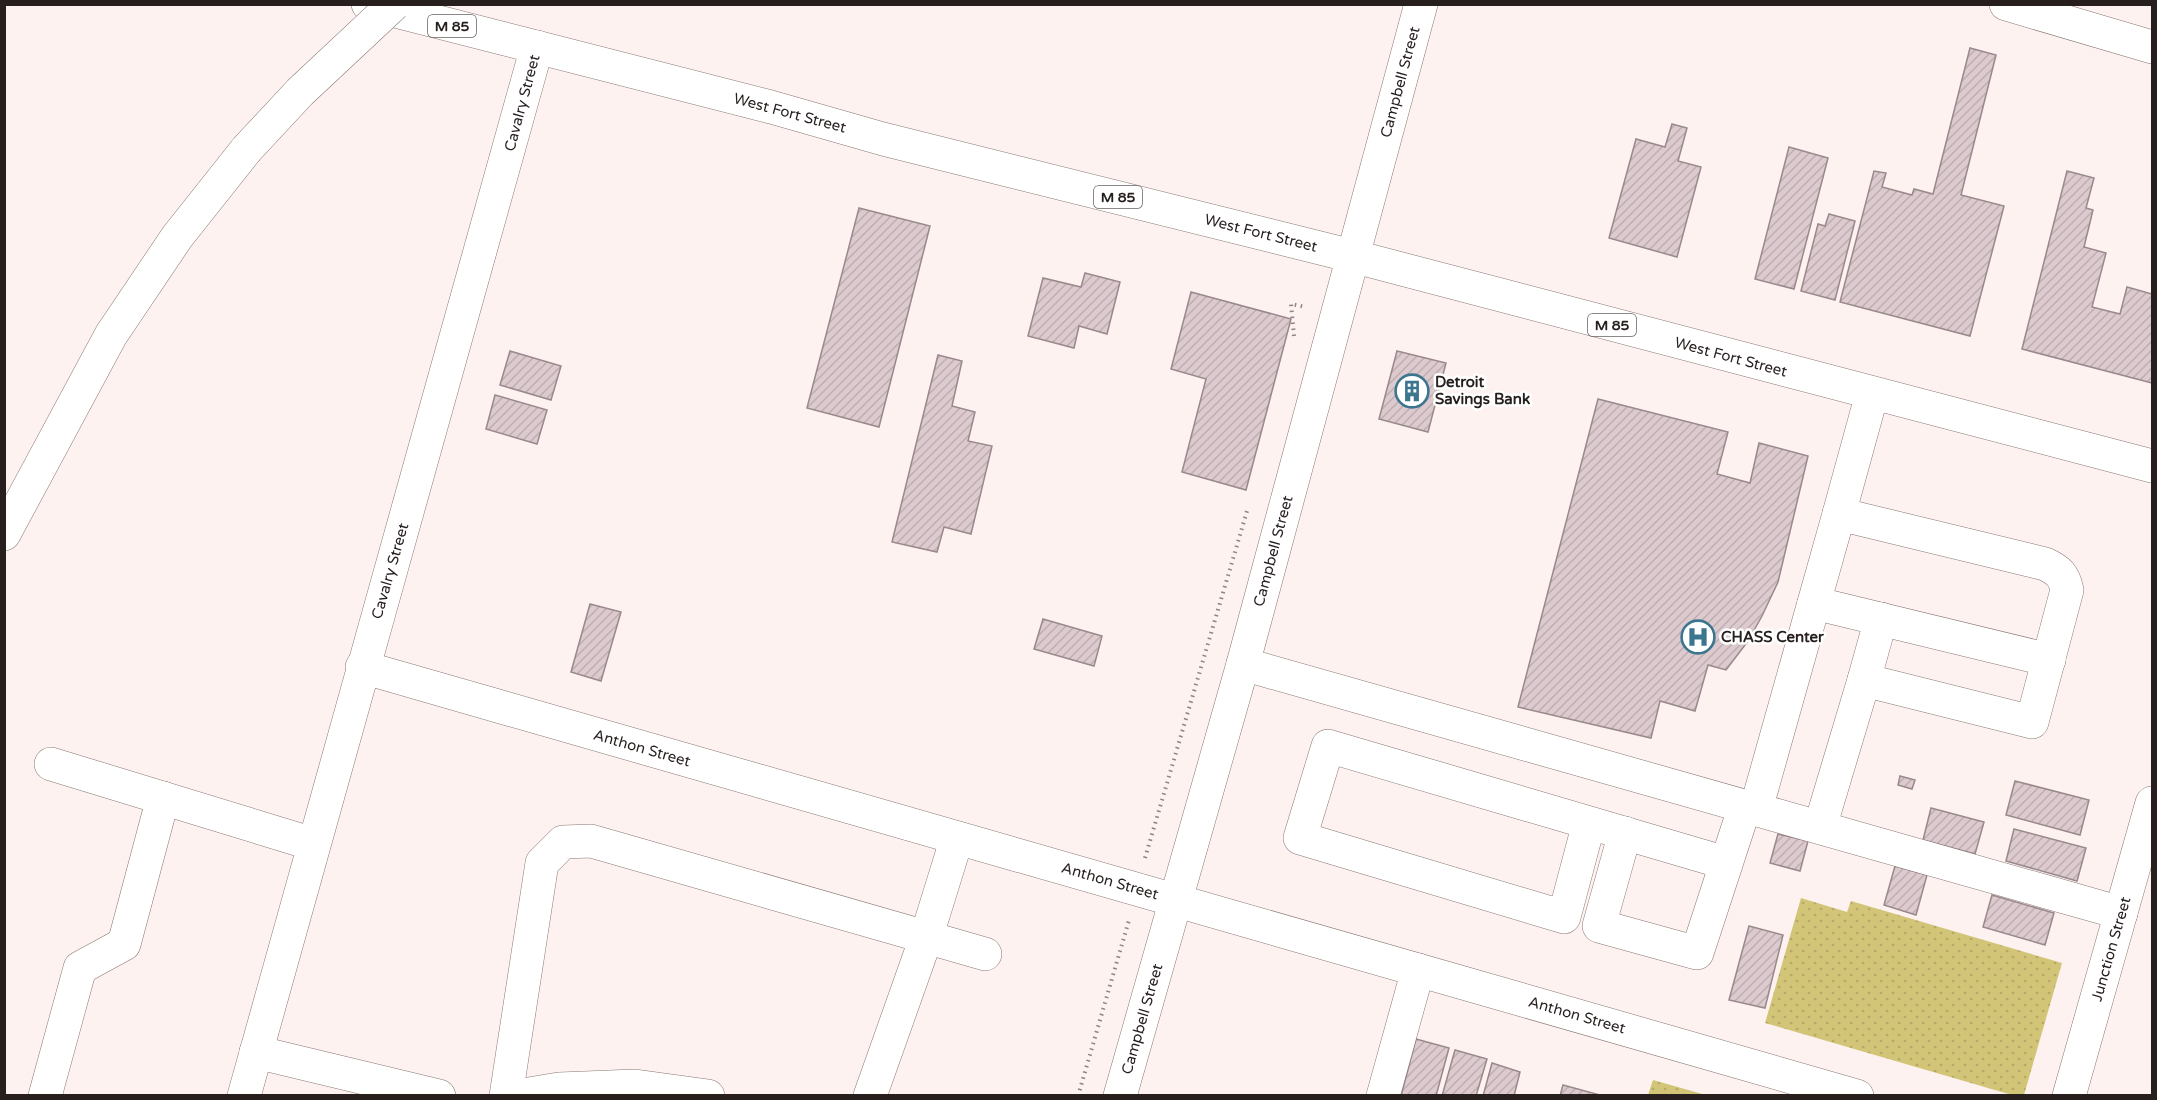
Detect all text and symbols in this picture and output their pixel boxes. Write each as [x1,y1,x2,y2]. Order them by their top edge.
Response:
road number: M 85 [428,15,476,37]
street label: Campbell Street [1377,24,1424,140]
street label: Cavalry Street [500,52,544,153]
street label: West Fort Street [732,89,848,137]
road number: M 85 [1094,186,1142,208]
street label: West Fort Street [1203,210,1320,256]
road number: M 85 [1588,314,1636,336]
street label: West Fort Street [1673,333,1789,381]
building icon: Detroit Savings Bank [1394,373,1430,409]
place label: Detroit Savings Bank [1435,373,1530,409]
street label: Campbell Street [1250,493,1297,609]
street label: Cavalry Street [368,521,412,621]
hospital icon: CHASS Center [1680,619,1716,655]
place label: CHASS Center [1721,628,1824,646]
street label: Anthon Street [591,726,693,770]
street label: Anthon Street [1059,859,1161,903]
street label: Junction Street [2087,894,2135,1003]
street label: Campbell Street [1118,961,1166,1076]
street label: Anthon Street [1526,993,1628,1037]

